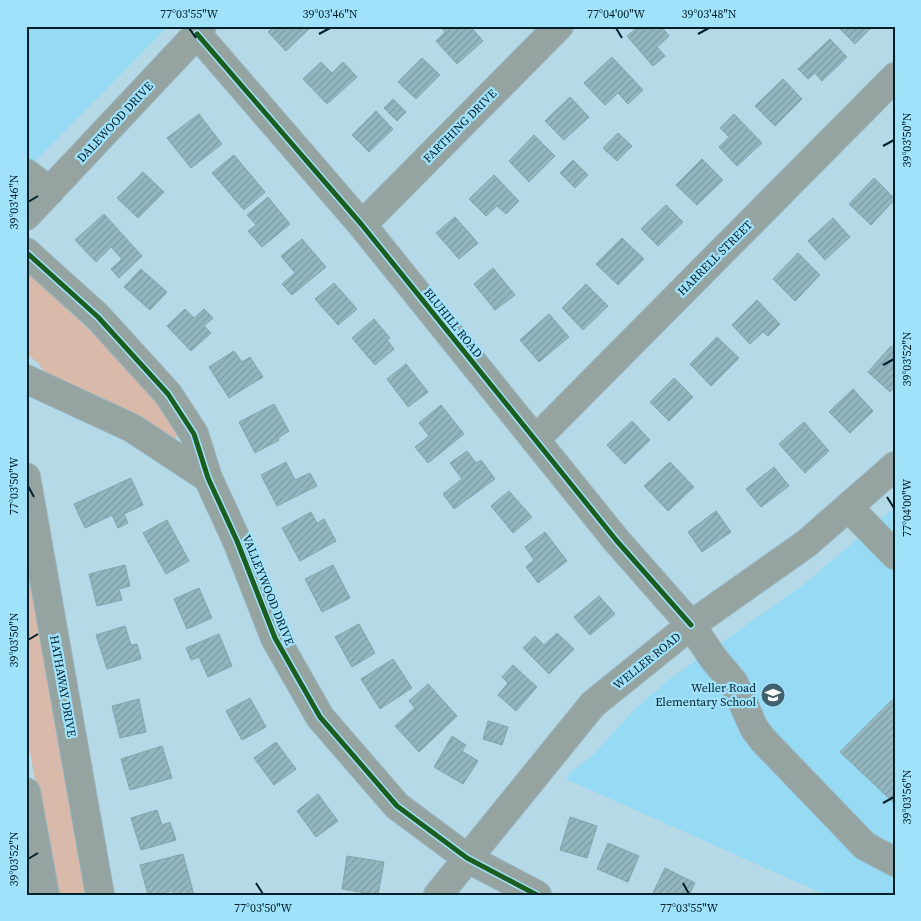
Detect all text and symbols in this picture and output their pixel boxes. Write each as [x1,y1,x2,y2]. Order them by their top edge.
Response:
text: 77°03'55"W [160,6,218,22]
text: 39°03'46"N [302,6,358,22]
text: 77°04'00"W [587,6,645,22]
text: 39°03'48"N [681,6,737,22]
street label: DALEWOOD DRIVE [73,78,157,166]
street label: FARTHING DRIVE [420,86,500,166]
text: 39°03'50"N [899,112,915,168]
text: 39°03'46"N [6,174,22,230]
street label: HARRELL STREET [674,217,756,299]
street label: BLUHILL ROAD [420,285,486,361]
text: 39°03'52"N [899,331,915,387]
text: 77°03'50"W [6,457,22,515]
text: 77°04'00"W [899,479,915,537]
street label: VALLEYWOOD DRIVE [238,532,298,648]
text: 39°03'50"N [6,612,22,668]
street label: WELLER ROAD [610,629,684,693]
street label: HATHAWAY DRIVE [46,634,80,738]
place label: Weller Road Elementary School [655,680,756,710]
school or university icon: Weller Road Elementary School [760,682,786,708]
text: 39°03'56"N [899,769,915,825]
text: 39°03'52"N [6,831,22,887]
text: 77°03'50"W [234,900,292,916]
text: 77°03'55"W [660,900,718,916]

